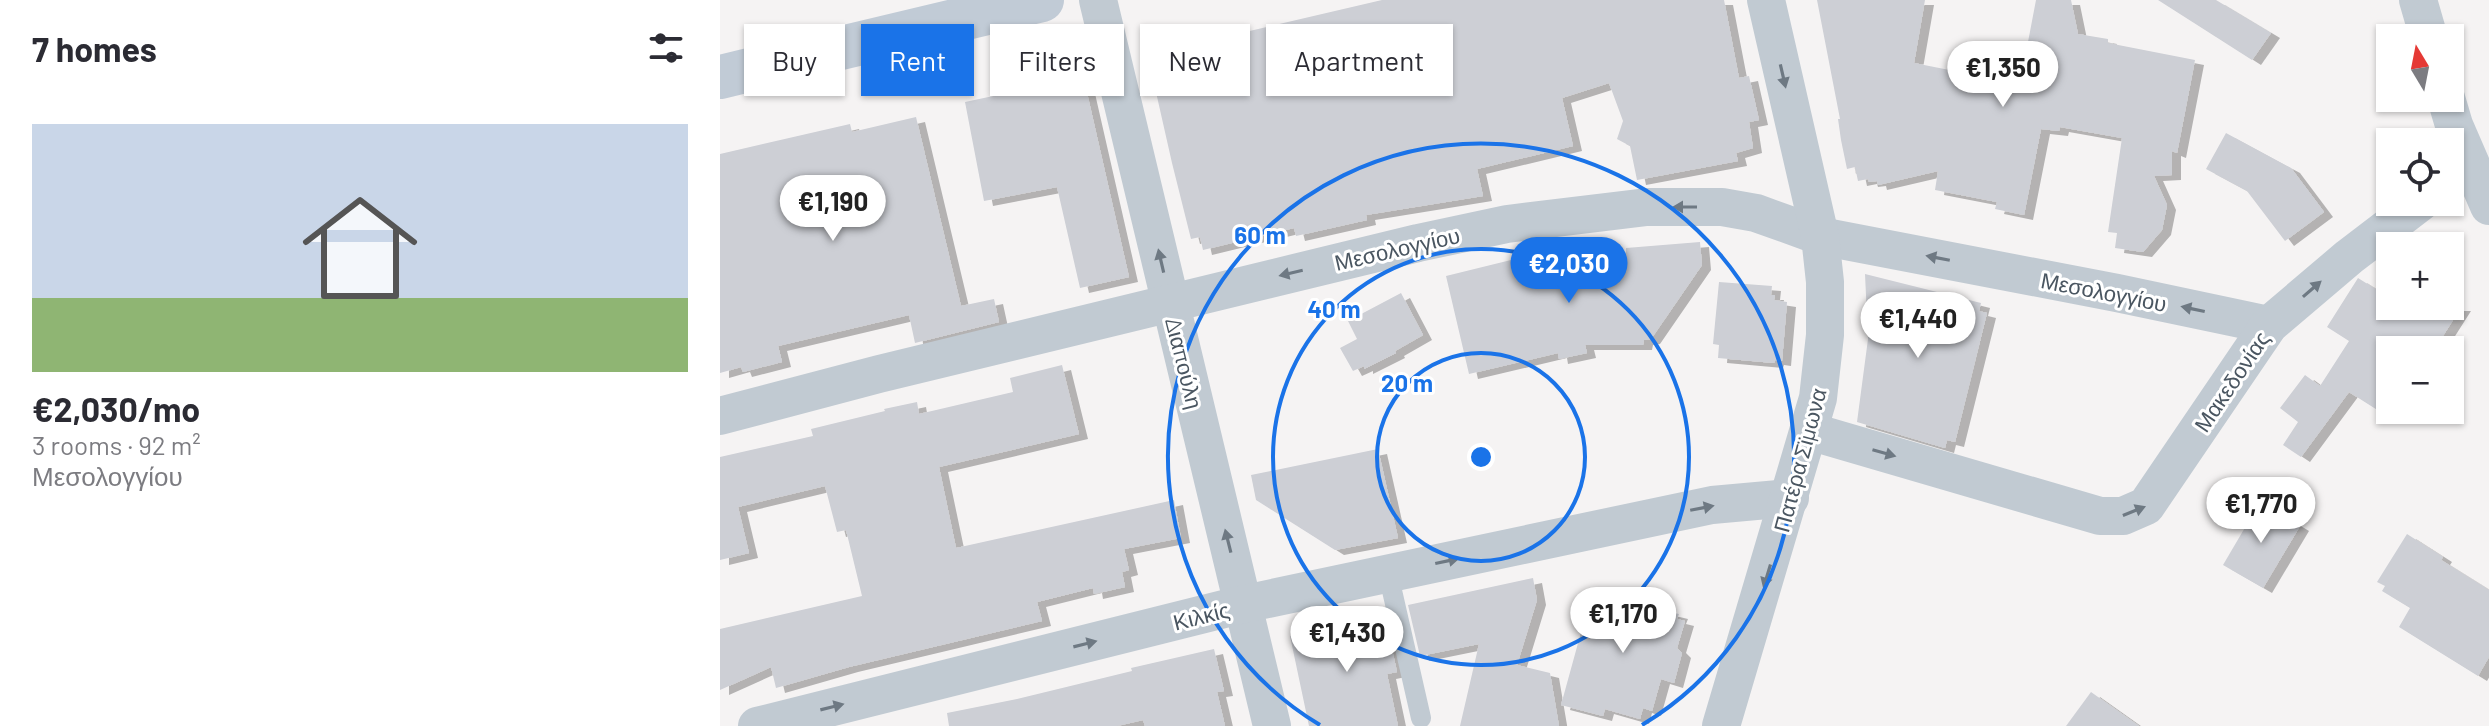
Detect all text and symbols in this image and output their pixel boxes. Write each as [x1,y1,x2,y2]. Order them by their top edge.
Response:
chip: Buy [744,24,845,96]
chip: Rent [861,24,974,96]
chip: Filters [990,24,1124,96]
chip: New [1140,24,1250,96]
chip: Apartment [1266,24,1453,96]
north arrow [2376,24,2464,112]
map controls [2376,24,2464,424]
icon: filters [644,26,688,70]
text: 7 homes [32,28,157,69]
pin: €1,350 [1938,41,2068,109]
text: €1,350 [1965,51,2041,82]
one-way arrow [1777,64,1790,89]
button: locate [2376,128,2464,216]
pin: €1,190 [768,175,898,243]
icon: home [288,176,432,320]
text: €1,190 [798,185,868,216]
one-way arrow [1672,201,1697,213]
text: 60 m [1234,220,1286,249]
street label: Μεσολογγίου [1332,221,1462,276]
button: + [2376,232,2464,320]
pin: €2,030 [1504,237,1634,305]
text: €2,030 [1529,247,1609,278]
one-way arrow [1154,249,1166,274]
one-way arrow [1925,252,1950,264]
street label: Μεσολογγίου [2039,266,2169,317]
one-way arrow [1279,267,1304,280]
one-way arrow [2301,281,2321,298]
pin: €1,440 [1853,292,1983,360]
text: 40 m [1307,294,1361,323]
text: €1,440 [1879,302,1957,333]
one-way arrow [2180,302,2205,315]
street label: Διαπούλη [1160,315,1209,412]
street label: Μακεδονίας [2188,326,2274,436]
button: − [2376,336,2464,424]
text: 20 m [1381,368,1433,397]
street label: Πατέρα Σϊμωνα [1767,385,1832,535]
text: €2,030/mo [32,388,200,429]
text: 3 rooms · 92 m² [32,429,201,460]
centre of rings [1467,443,1495,471]
one-way arrow [1872,447,1896,460]
text: Μεσολογγίου [32,460,183,491]
pin: €1,770 [2196,477,2326,545]
text: €1,770 [2224,487,2298,518]
one-way arrow [1689,501,1714,513]
one-way arrow [2122,504,2146,517]
one-way arrow [1222,529,1234,554]
one-way arrow [1435,554,1460,567]
one-way arrow [1760,564,1773,588]
pin: €1,170 [1558,587,1688,655]
street label: Κιλκίς [1170,595,1232,635]
text: €1,170 [1588,597,1658,628]
pin: €1,430 [1282,606,1412,674]
text: €1,430 [1308,616,1386,647]
one-way arrow [1072,637,1097,650]
one-way arrow [820,700,845,713]

